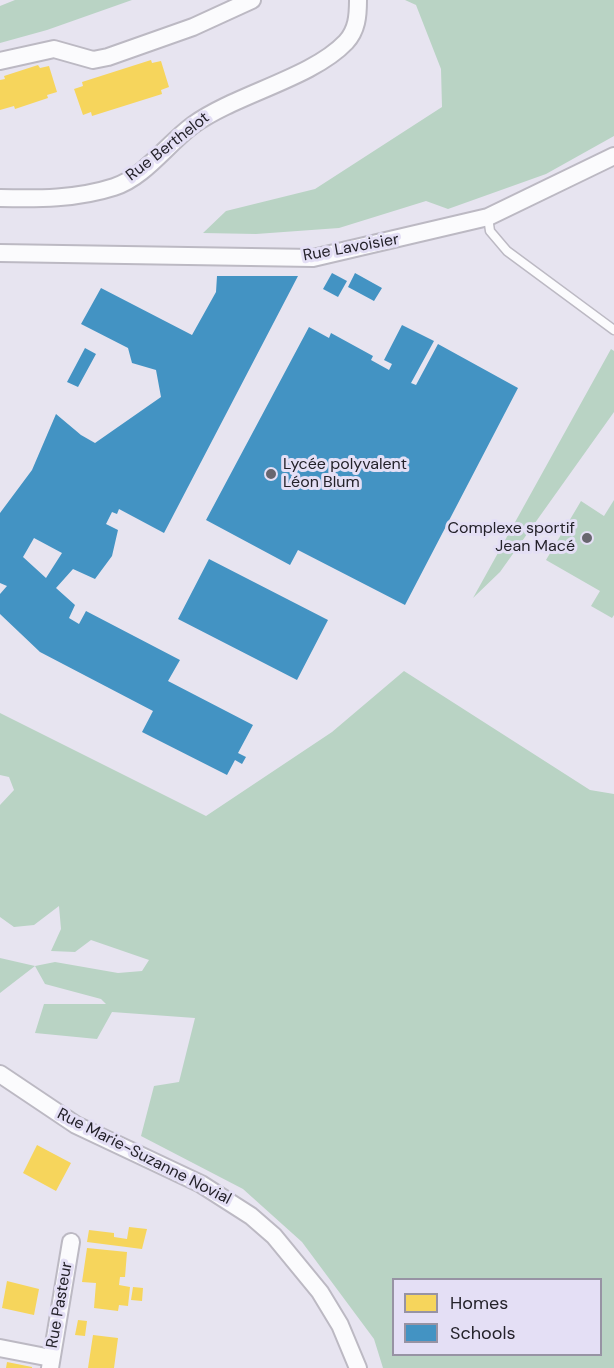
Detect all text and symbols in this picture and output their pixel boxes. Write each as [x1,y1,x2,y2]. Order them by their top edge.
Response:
street label: Rue Berthelot [123,109,213,185]
street label: Rue Lavoisier [302,230,400,266]
place label: Lycée polyvalent Léon Blum [283,455,407,493]
marker: Lycée polyvalent Léon Blum [264,467,278,481]
place label: Complexe sportif Jean Macé [448,519,575,557]
marker: Complexe sportif Jean Macé [580,531,594,545]
street label: Rue Marie-Suzanne Novial [54,1105,234,1209]
street label: Rue Pasteur [43,1260,77,1350]
legend [392,1278,602,1356]
text: Homes [450,1291,508,1315]
text: Schools [450,1321,515,1345]

